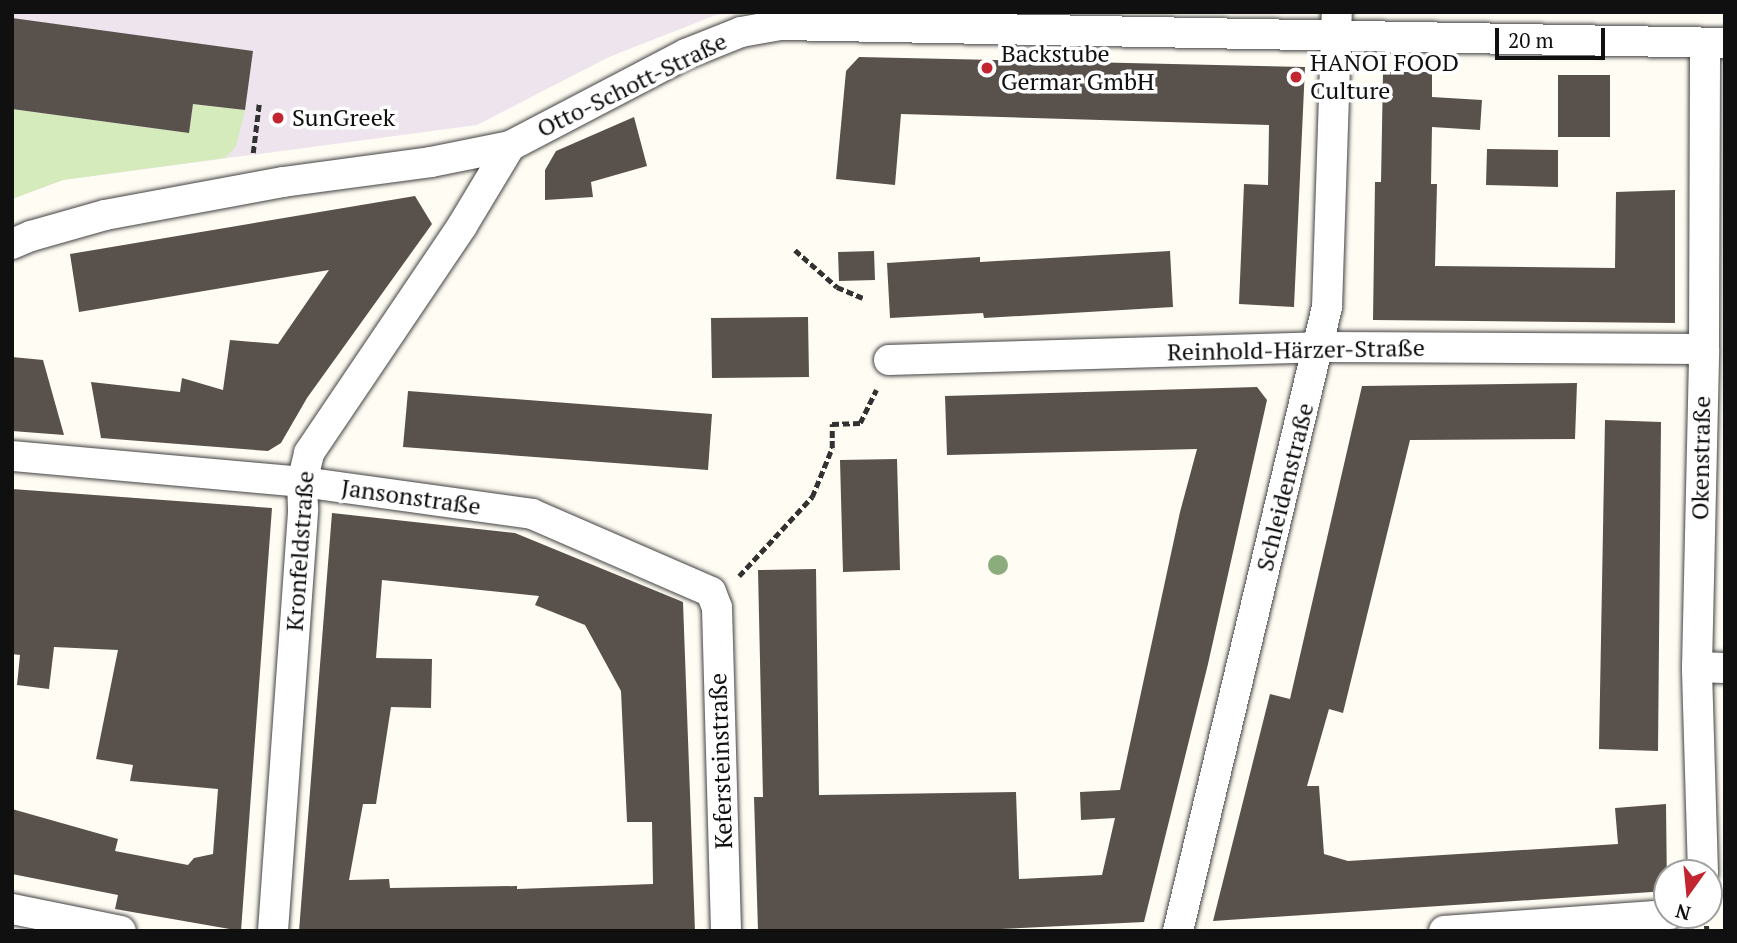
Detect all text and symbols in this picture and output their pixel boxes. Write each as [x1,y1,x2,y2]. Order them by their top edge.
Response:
scale bar [1499,14,1609,58]
text: 20 m [1508,26,1554,54]
street label: Otto-Schott-Straße [532,27,732,143]
place label: Backstube Germar GmbH [1001,40,1154,96]
place label: HANOI FOOD Culture [1310,49,1459,105]
marker: Backstube Germar GmbH [979,60,995,76]
marker: HANOI FOOD Culture [1288,69,1304,85]
place label: SunGreek [292,104,395,132]
marker: SunGreek [270,110,286,126]
street label: Reinhold-Härzer-Straße [1167,333,1425,367]
street label: Okenstraße [1686,396,1716,520]
street label: Schleidenstraße [1250,400,1320,574]
street label: Kronfeldstraße [280,470,320,632]
street label: Jansonstraße [339,473,483,521]
street label: Kefersteinstraße [704,672,738,850]
north arrow [1653,859,1723,929]
text: N [1673,899,1693,927]

